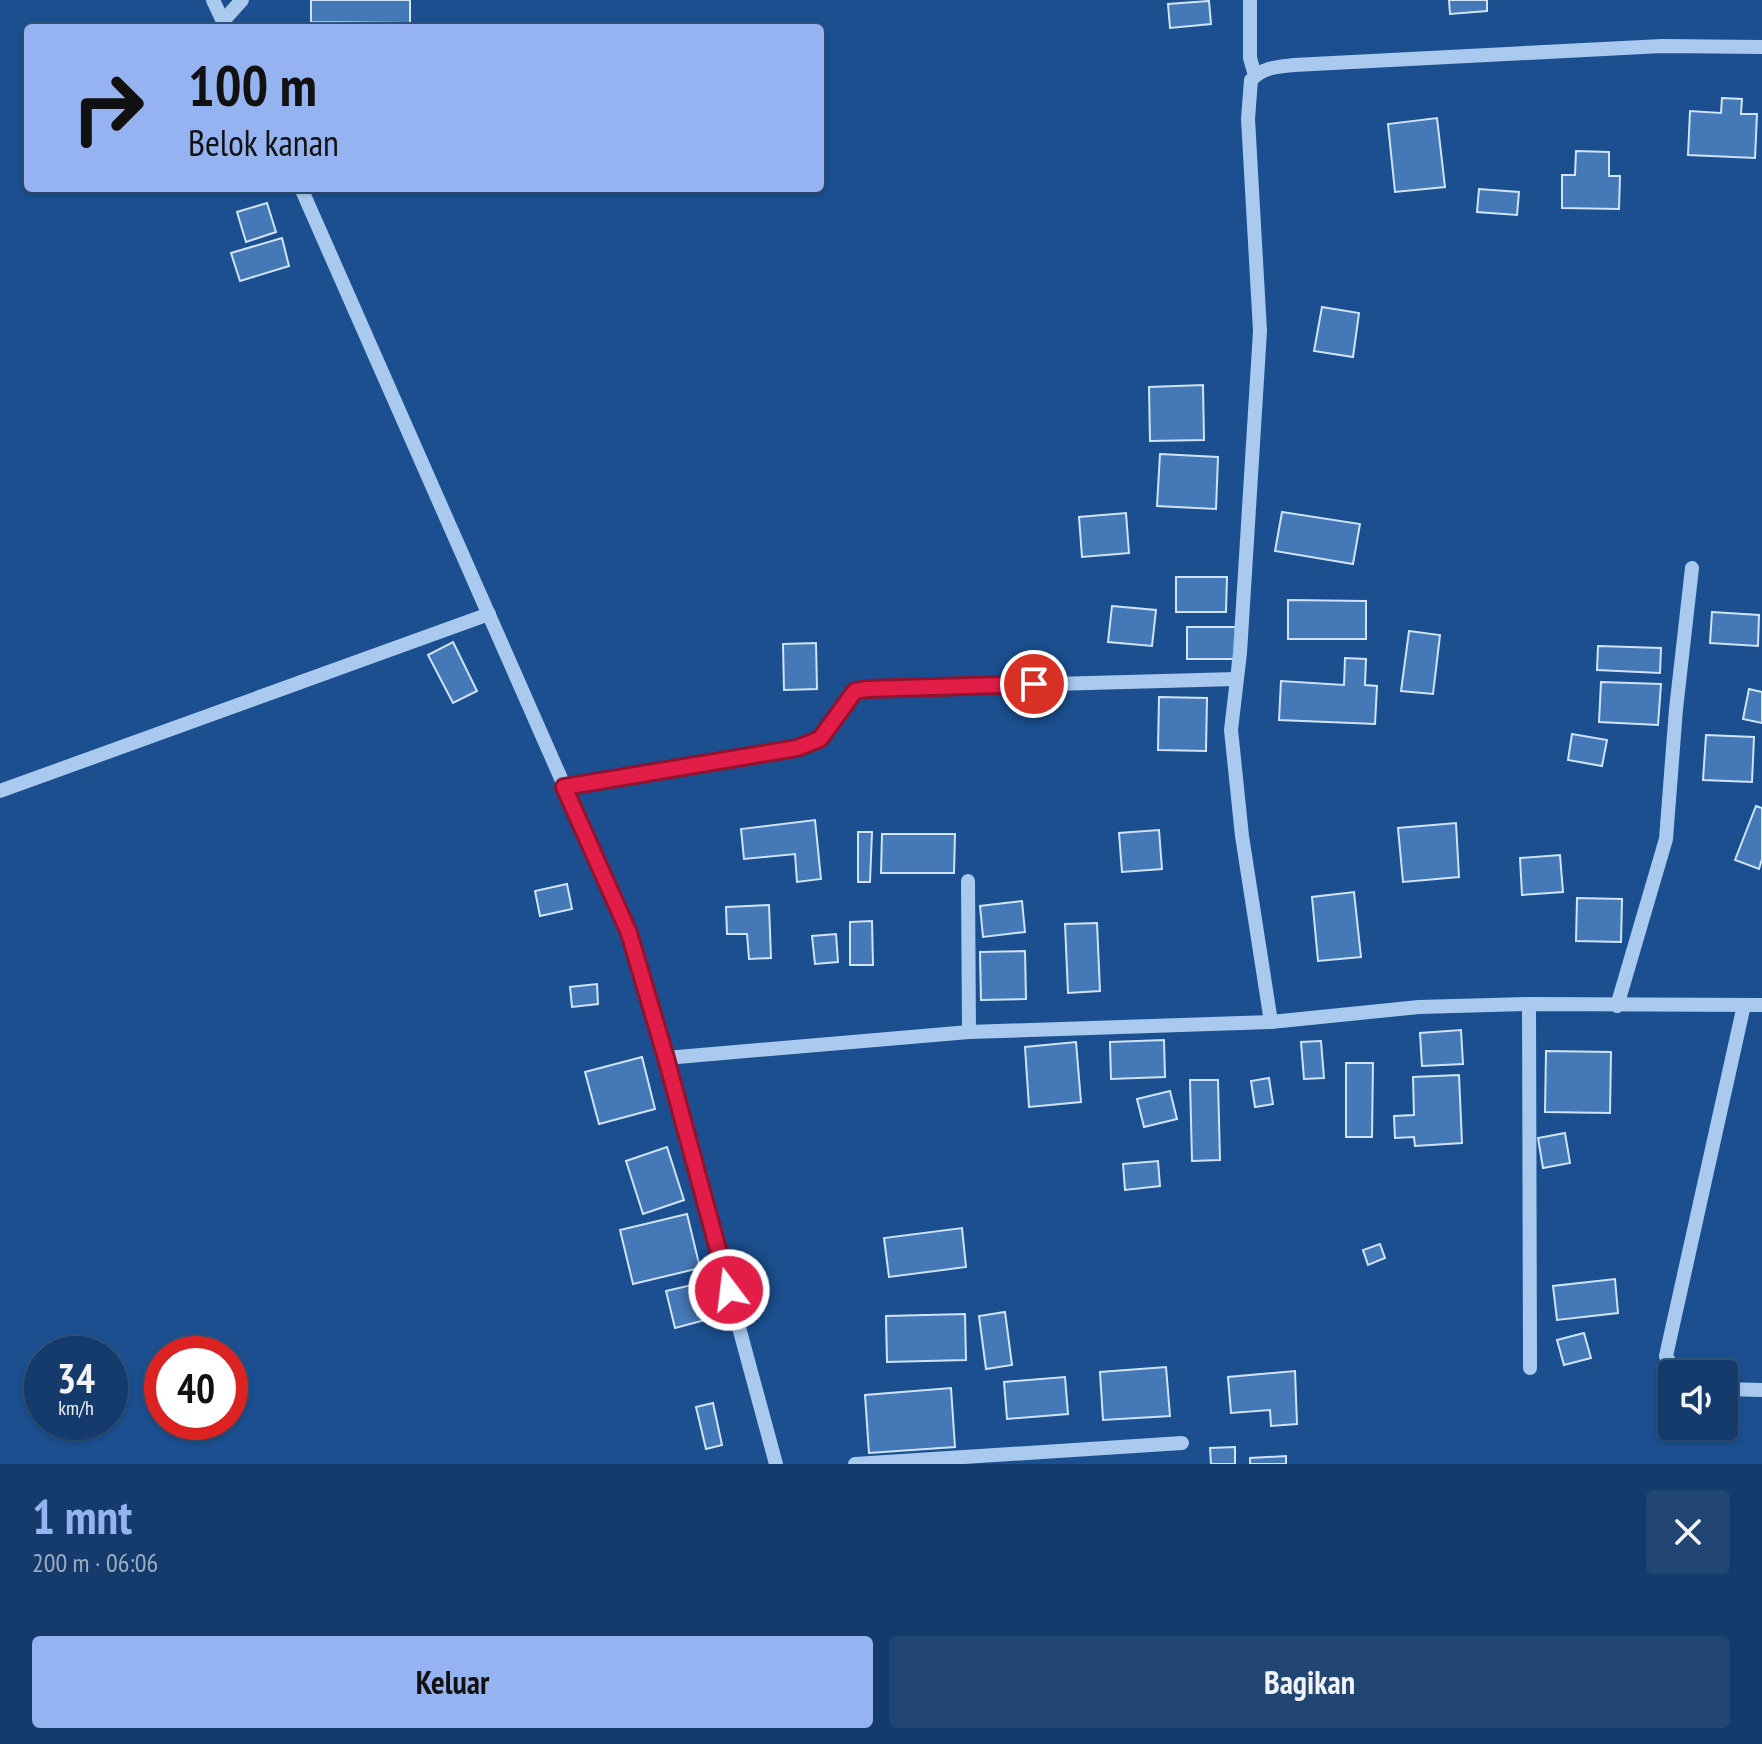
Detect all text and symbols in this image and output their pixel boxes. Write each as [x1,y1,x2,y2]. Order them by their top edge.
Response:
text: 100 m [188,49,317,121]
icon: right [56,56,160,160]
text: Belok kanan [188,119,339,166]
pin [1000,650,1068,718]
icon: arrive [1012,662,1056,706]
position arrow [687,1248,771,1332]
speed limit sign: 40 [144,1336,248,1440]
text: 34 [57,1352,95,1404]
map controls [1658,1360,1738,1440]
button: sound [1658,1360,1738,1440]
text: km/h [58,1395,94,1421]
text: 1 mnt [32,1485,132,1547]
button: close [1646,1490,1730,1574]
text: 200 m · 06:06 [32,1546,158,1579]
button: Keluar [32,1636,873,1728]
button: Bagikan [889,1636,1730,1728]

